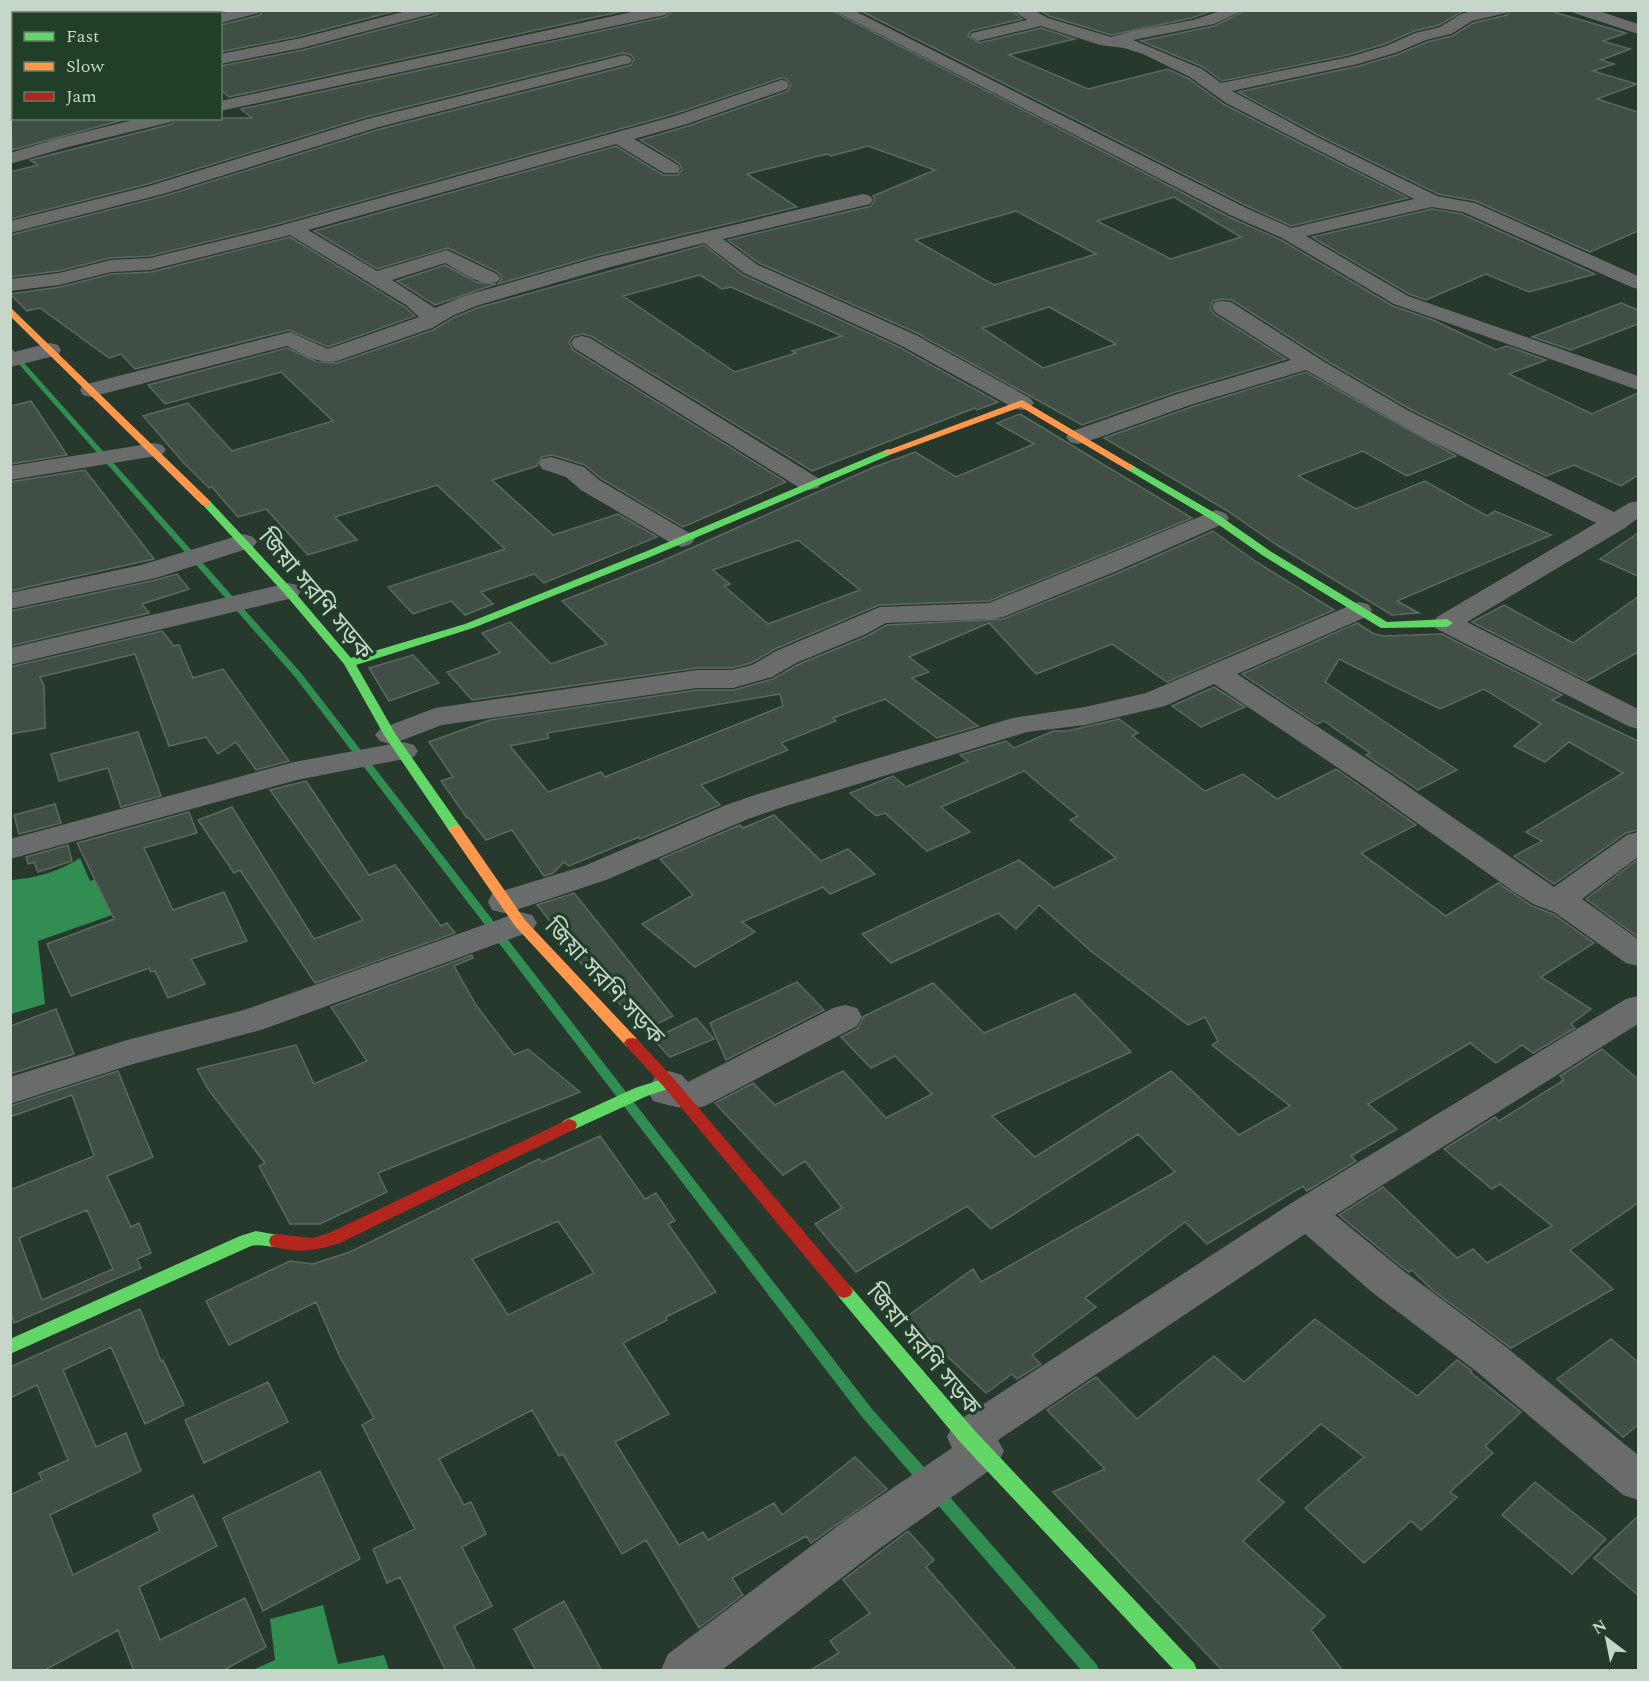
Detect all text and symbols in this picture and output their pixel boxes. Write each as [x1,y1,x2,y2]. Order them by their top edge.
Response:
legend [12,12,222,120]
text: Fast [66,23,99,50]
text: Slow [66,53,105,80]
text: Jam [66,83,97,110]
street label: জিয়া সরণি সড়ক [249,520,382,669]
street label: জিয়া সরণি সড়ক [535,909,673,1054]
street label: জিয়া সরণি সড়ক [857,1275,990,1424]
north arrow [1577,1609,1637,1669]
text: N [1588,1613,1611,1641]

